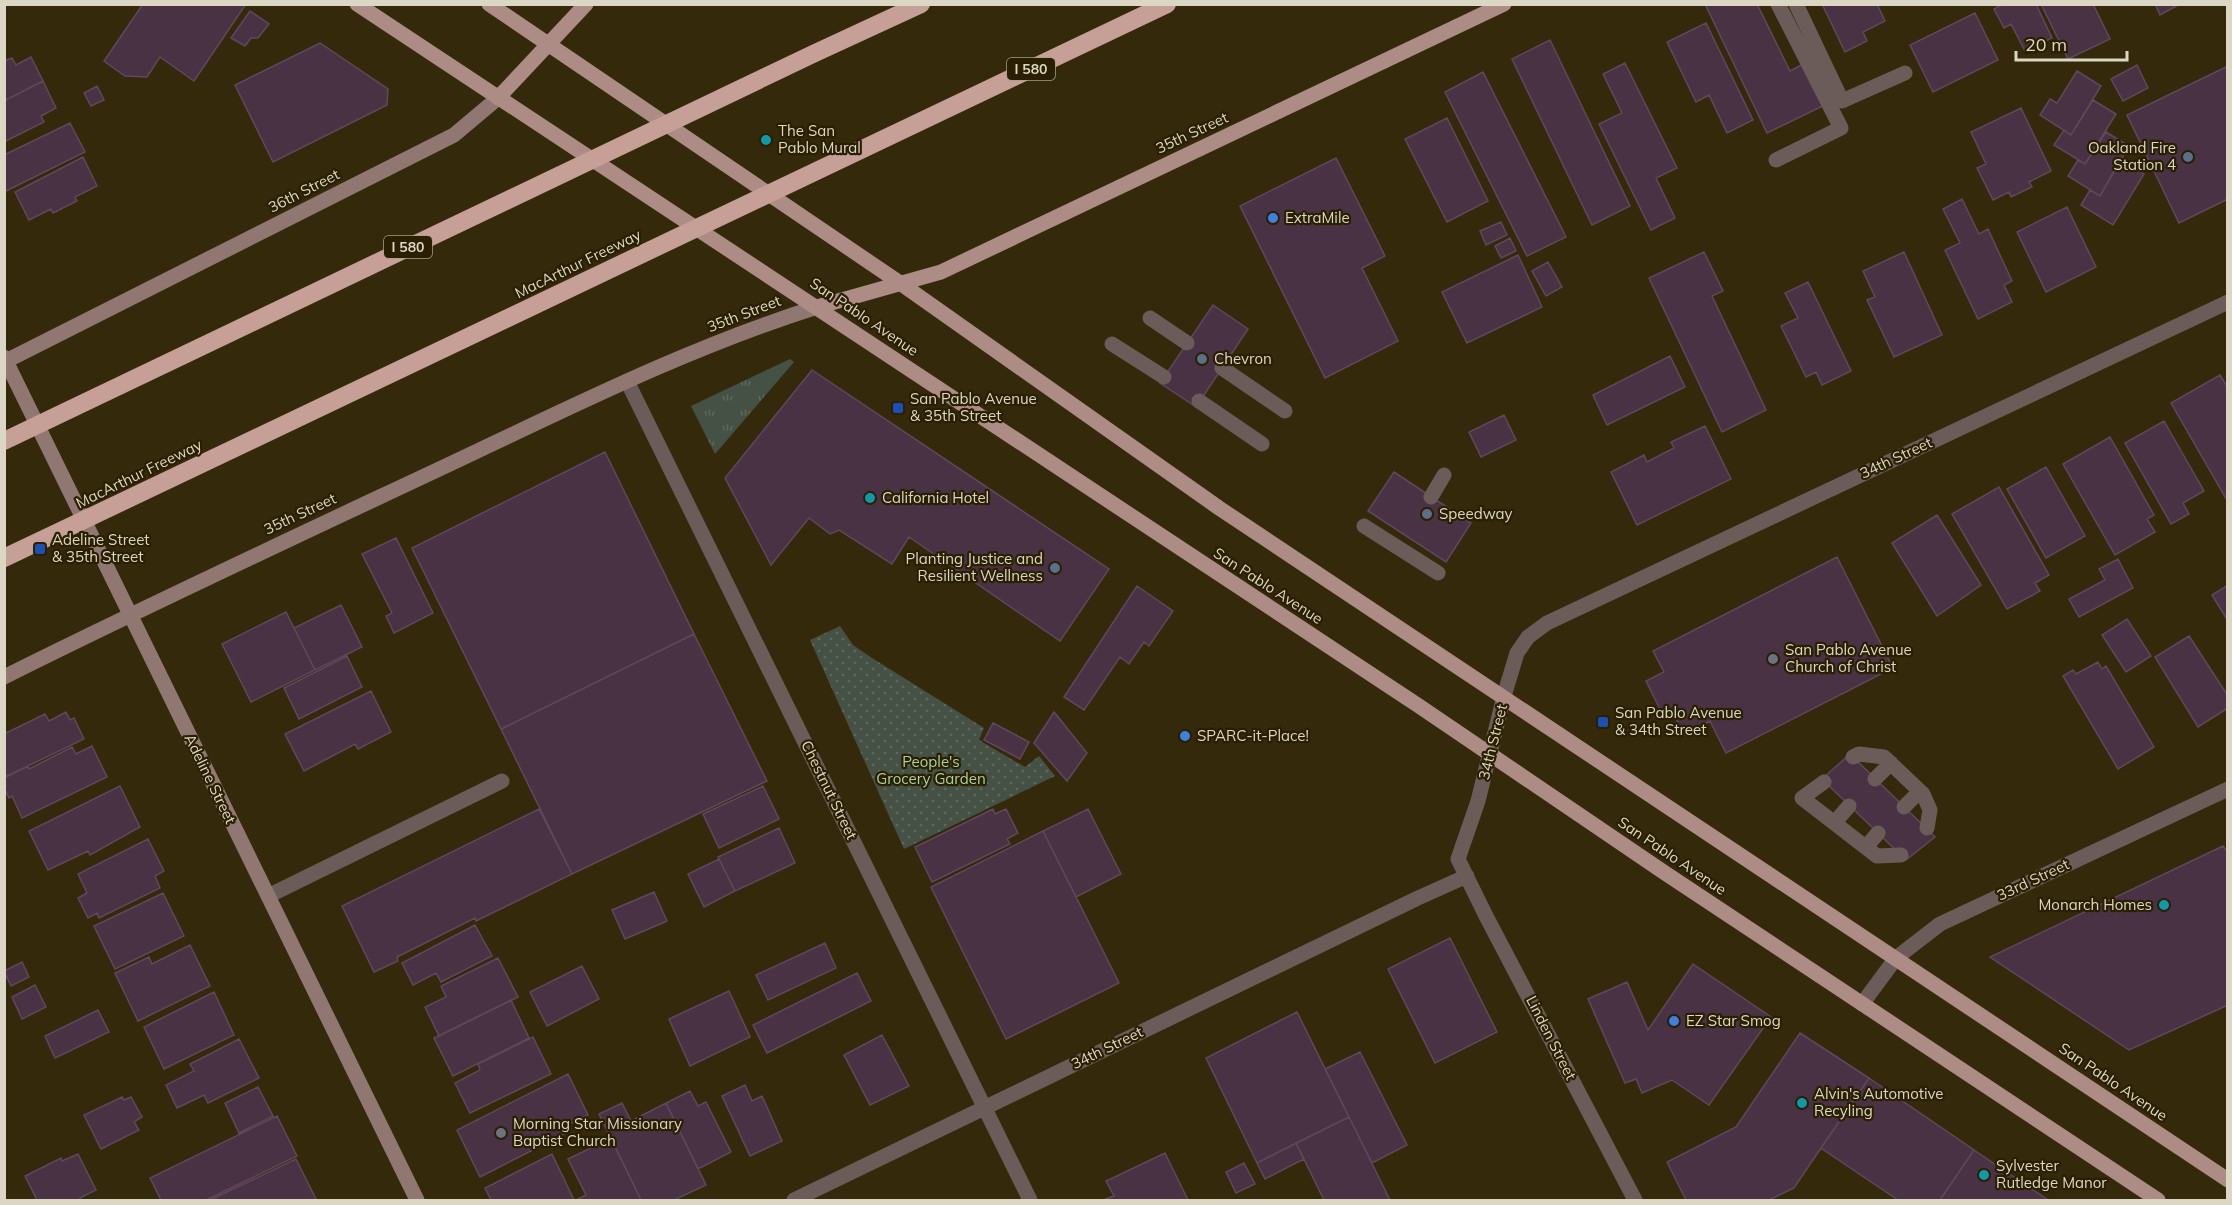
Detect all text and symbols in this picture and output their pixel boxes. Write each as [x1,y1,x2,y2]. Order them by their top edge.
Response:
scale bar [2016,24,2127,62]
text: 20 m [2025,33,2067,56]
road number: I 580 [1007,58,1055,80]
street label: 35th Street [1153,108,1231,158]
place label: The San Pablo Mural [778,121,861,157]
marker: The San Pablo Mural [759,133,773,147]
place label: Oakland Fire Station 4 [2088,138,2176,174]
marker: Oakland Fire Station 4 [2181,150,2195,164]
street label: 36th Street [265,165,343,217]
place label: ExtraMile [1285,208,1350,227]
marker: ExtraMile [1266,211,1280,225]
street label: MacArthur Freeway [512,225,644,302]
road number: I 580 [384,236,432,258]
street label: San Pablo Avenue [806,273,922,360]
street label: 35th Street [704,291,783,336]
place label: Chevron [1214,349,1272,368]
marker: Chevron [1195,352,1209,366]
place label: San Pablo Avenue & 35th Street [910,389,1037,425]
marker: San Pablo Avenue & 35th Street [891,401,905,415]
street label: 34th Street [1857,433,1935,483]
street label: MacArthur Freeway [73,435,205,512]
place label: California Hotel [882,488,989,507]
street label: 35th Street [261,489,339,539]
marker: California Hotel [863,491,877,505]
place label: Speedway [1439,504,1512,523]
marker: Speedway [1420,507,1434,521]
place label: Adeline Street & 35th Street [52,530,150,566]
marker: Adeline Street & 35th Street [33,542,47,556]
street label: San Pablo Avenue [1210,543,1327,628]
place label: Planting Justice and Resilient Wellness [905,549,1043,585]
marker: Planting Justice and Resilient Wellness [1048,561,1062,575]
place label: San Pablo Avenue Church of Christ [1785,640,1912,676]
marker: San Pablo Avenue Church of Christ [1766,652,1780,666]
street label: 34th Street [1474,702,1511,782]
place label: San Pablo Avenue & 34th Street [1615,703,1742,739]
marker: San Pablo Avenue & 34th Street [1596,715,1610,729]
place label: SPARC-it-Place! [1197,726,1309,745]
marker: SPARC-it-Place! [1178,729,1192,743]
street label: Adeline Street [181,731,240,827]
street label: Chestnut Street [797,737,862,842]
park label: People's Grocery Garden [876,752,986,788]
street label: San Pablo Avenue [1614,812,1730,899]
street label: 33rd Street [1994,855,2072,905]
place label: Monarch Homes [2038,895,2152,914]
marker: Monarch Homes [2157,898,2171,912]
street label: Linden Street [1522,993,1581,1083]
place label: EZ Star Smog [1686,1011,1781,1030]
marker: EZ Star Smog [1667,1014,1681,1028]
street label: 34th Street [1068,1022,1146,1073]
street label: San Pablo Avenue [2055,1038,2171,1125]
place label: Alvin's Automotive Recyling [1814,1084,1944,1120]
marker: Alvin's Automotive Recyling [1795,1096,1809,1110]
place label: Morning Star Missionary Baptist Church [513,1114,682,1150]
marker: Morning Star Missionary Baptist Church [494,1126,508,1140]
place label: Sylvester Rutledge Manor [1996,1156,2107,1192]
marker: Sylvester Rutledge Manor [1977,1168,1991,1182]

